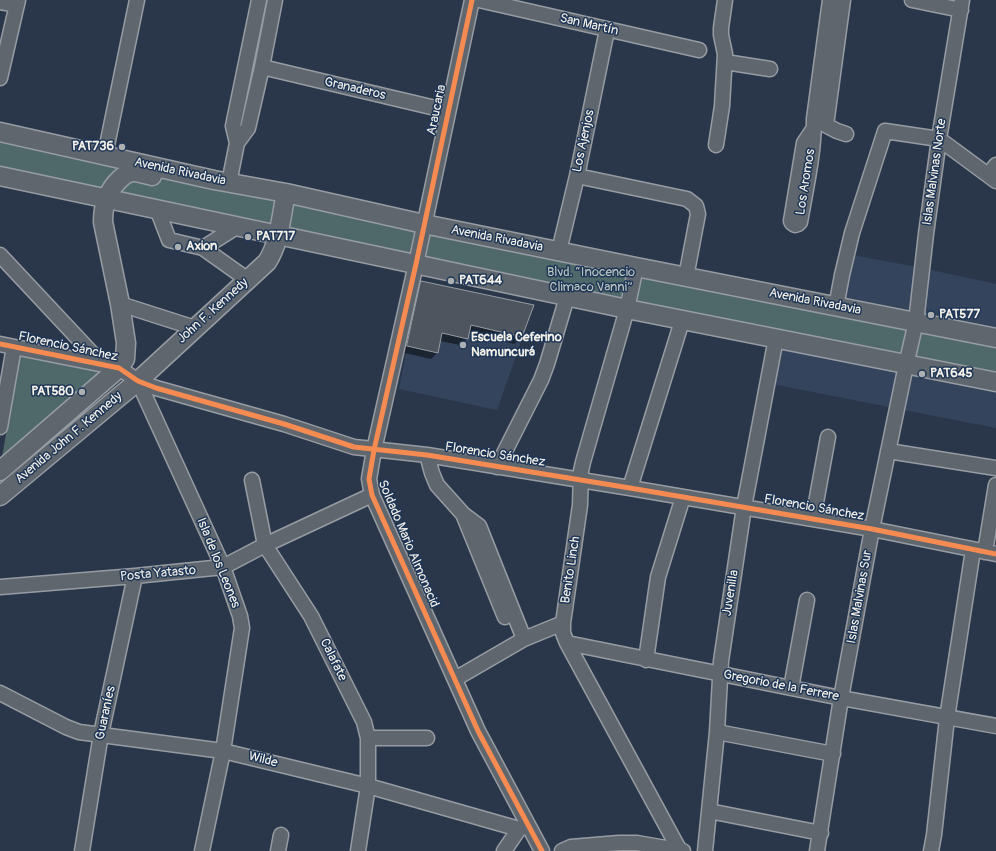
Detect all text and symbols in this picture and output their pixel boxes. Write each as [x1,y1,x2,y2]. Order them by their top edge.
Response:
street label: San Martín [558,11,620,39]
street label: Granaderos [323,74,387,104]
street label: Araucaria [424,83,450,137]
street label: Los Ajenjos [570,108,598,174]
street label: Islas Malvinas Norte [920,118,950,226]
place label: PAT736 [72,139,114,155]
marker: PAT736 [117,142,127,152]
street label: Los Aromos [793,148,819,216]
street label: Avenida Rivadavia [133,155,227,189]
street label: Avenida Rivadavia [450,222,544,256]
place label: PAT717 [256,229,295,245]
marker: PAT717 [243,232,253,242]
place label: Axion [186,239,217,255]
marker: Axion [173,242,183,252]
park label: Blvd. “Inocencio Climaco Vanni” [547,265,635,296]
place label: PAT644 [459,273,502,289]
street label: John F. Kennedy [174,275,252,347]
marker: PAT644 [446,276,456,286]
street label: Avenida Rivadavia [768,285,862,319]
place label: PAT577 [939,307,980,323]
marker: PAT577 [926,310,936,320]
street label: Florencio Sánchez [17,329,119,365]
place label: Escuela Ceferino Namuncurá [471,330,562,361]
marker: Escuela Ceferino Namuncurá [458,340,468,350]
place label: PAT645 [930,366,973,382]
marker: PAT645 [917,369,927,379]
place label: PAT580 [31,384,74,400]
marker: PAT580 [77,387,87,397]
street label: Avenida John F. Kennedy [12,389,126,487]
street label: Florencio Sánchez [444,439,546,471]
street label: Soldado Mario Almonacid [374,478,442,610]
street label: Florencio Sánchez [763,492,865,524]
street label: Isla de los Leones [193,516,243,610]
street label: Benito Linch [558,535,584,605]
street label: Islas Malvinas Sur [844,549,876,645]
street label: Posta Yatasto [119,563,197,585]
street label: Juvenilla [720,569,742,617]
street label: Calafate [316,636,350,684]
street label: Gregorio de la Ferrere [722,667,840,705]
street label: Guaraníes [93,685,119,741]
street label: Wilde [247,749,279,771]

